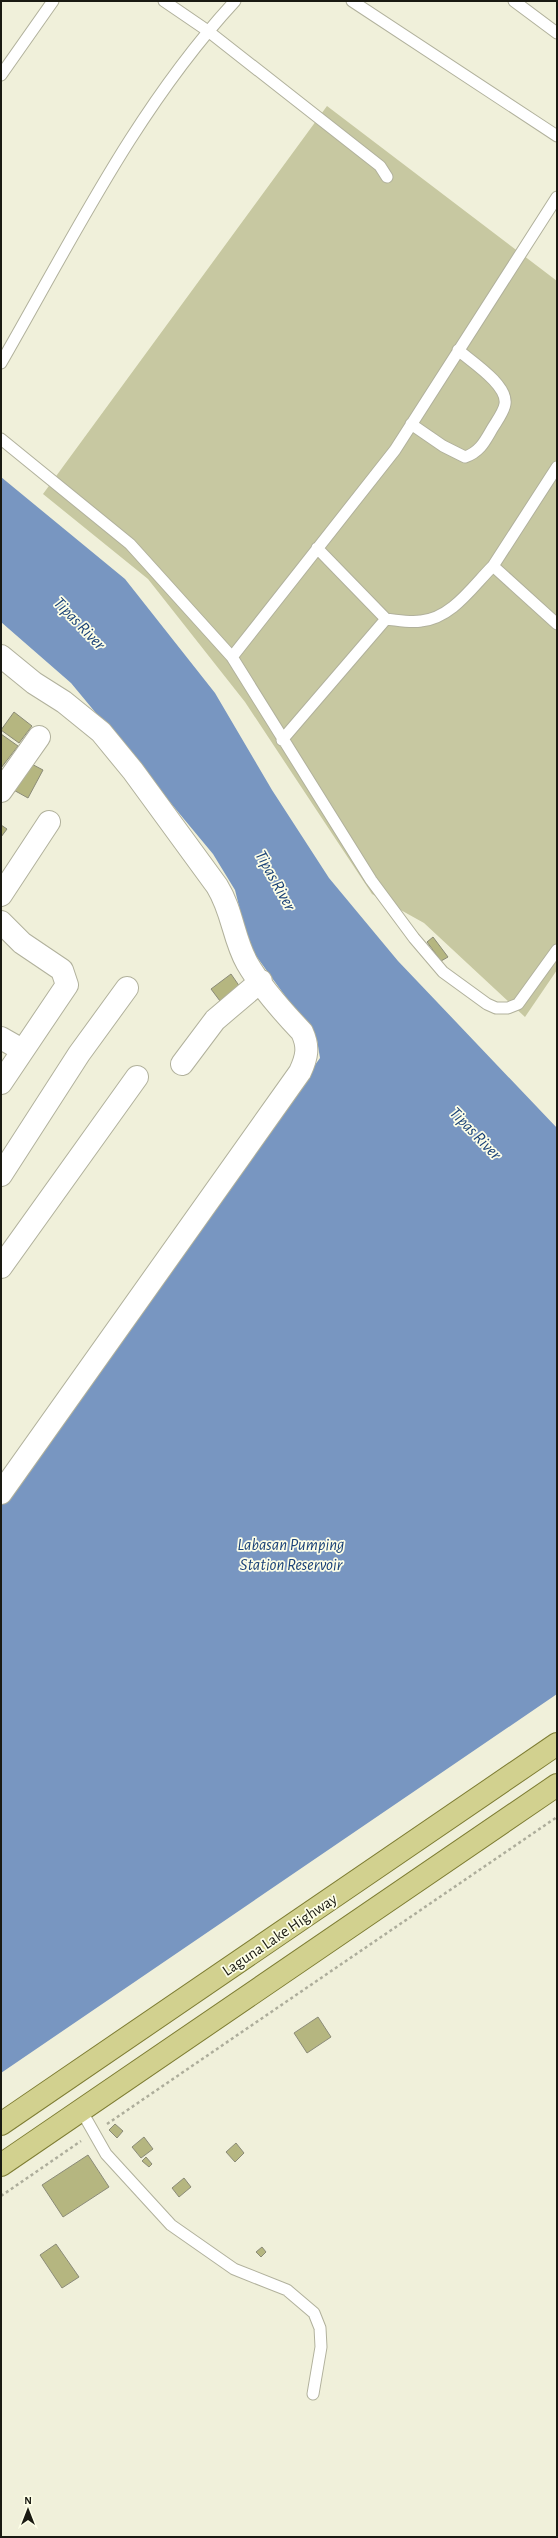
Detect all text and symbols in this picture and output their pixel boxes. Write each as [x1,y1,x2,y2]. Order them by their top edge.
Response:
water label: Tipas River [50,594,109,654]
water label: Tipas River [251,847,299,914]
water label: Tipas River [446,1104,505,1164]
water label: Labasan Pumping Station Reservoir [237,1536,345,1573]
street label: Laguna Lake Highway [219,1891,340,1980]
north arrow [8,2490,48,2530]
text: N [24,2495,32,2506]

